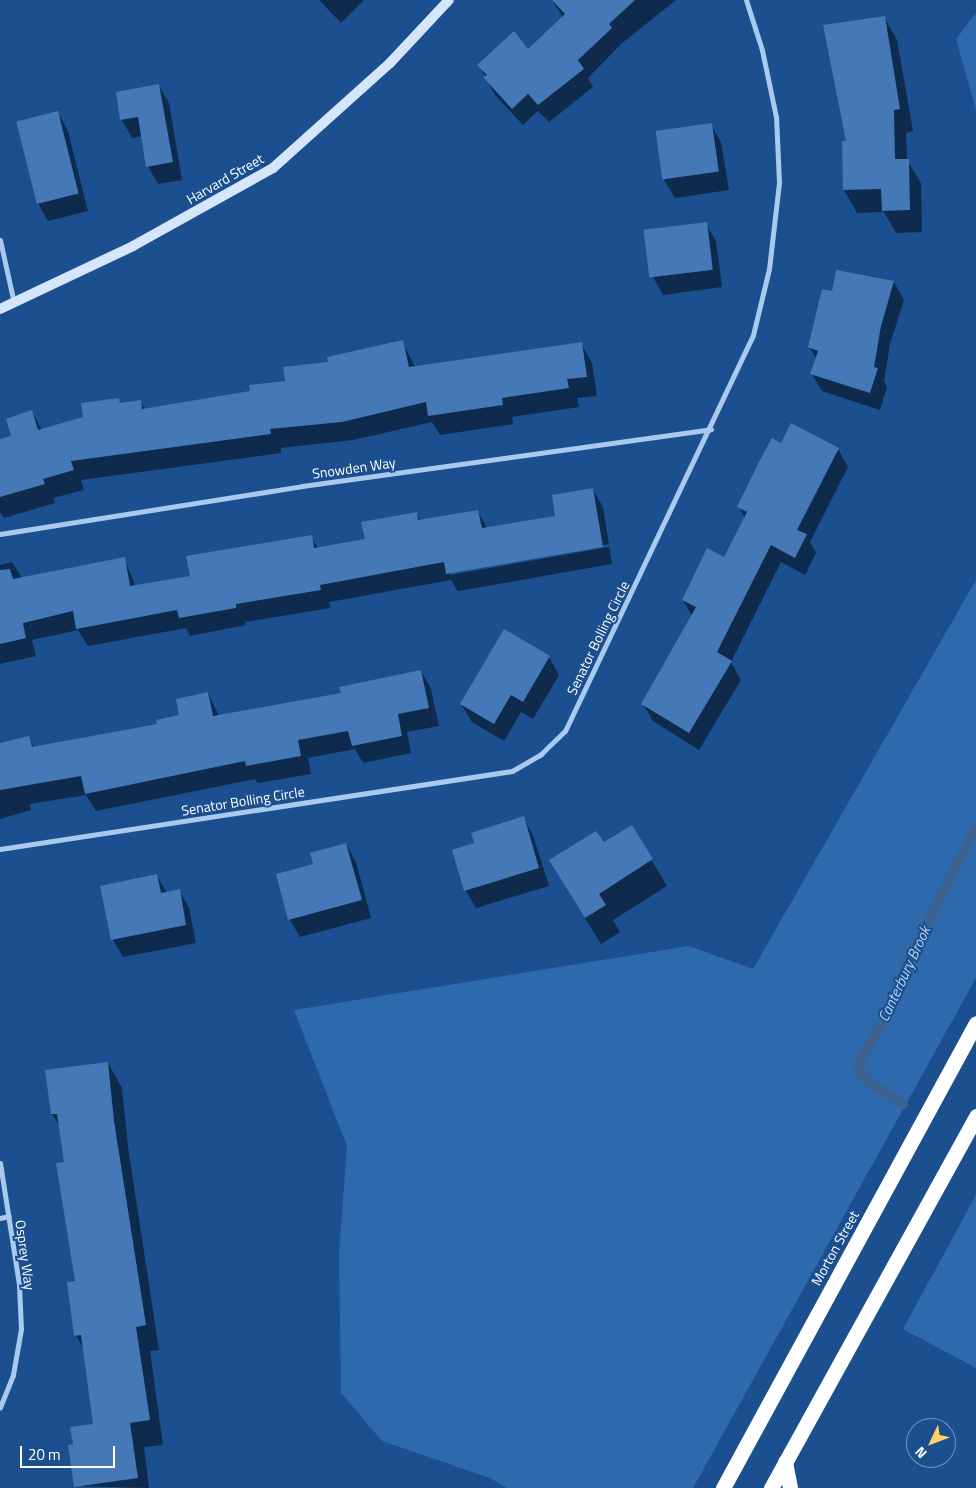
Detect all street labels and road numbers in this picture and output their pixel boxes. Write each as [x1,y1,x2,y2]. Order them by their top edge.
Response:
street label: Harvard Street [183,150,267,208]
street label: Snowden Way [311,454,397,482]
street label: Senator Bolling Circle [563,578,633,698]
street label: Senator Bolling Circle [180,783,306,819]
street label: Morton Street [808,1208,862,1288]
street label: Osprey Way [12,1219,38,1291]

